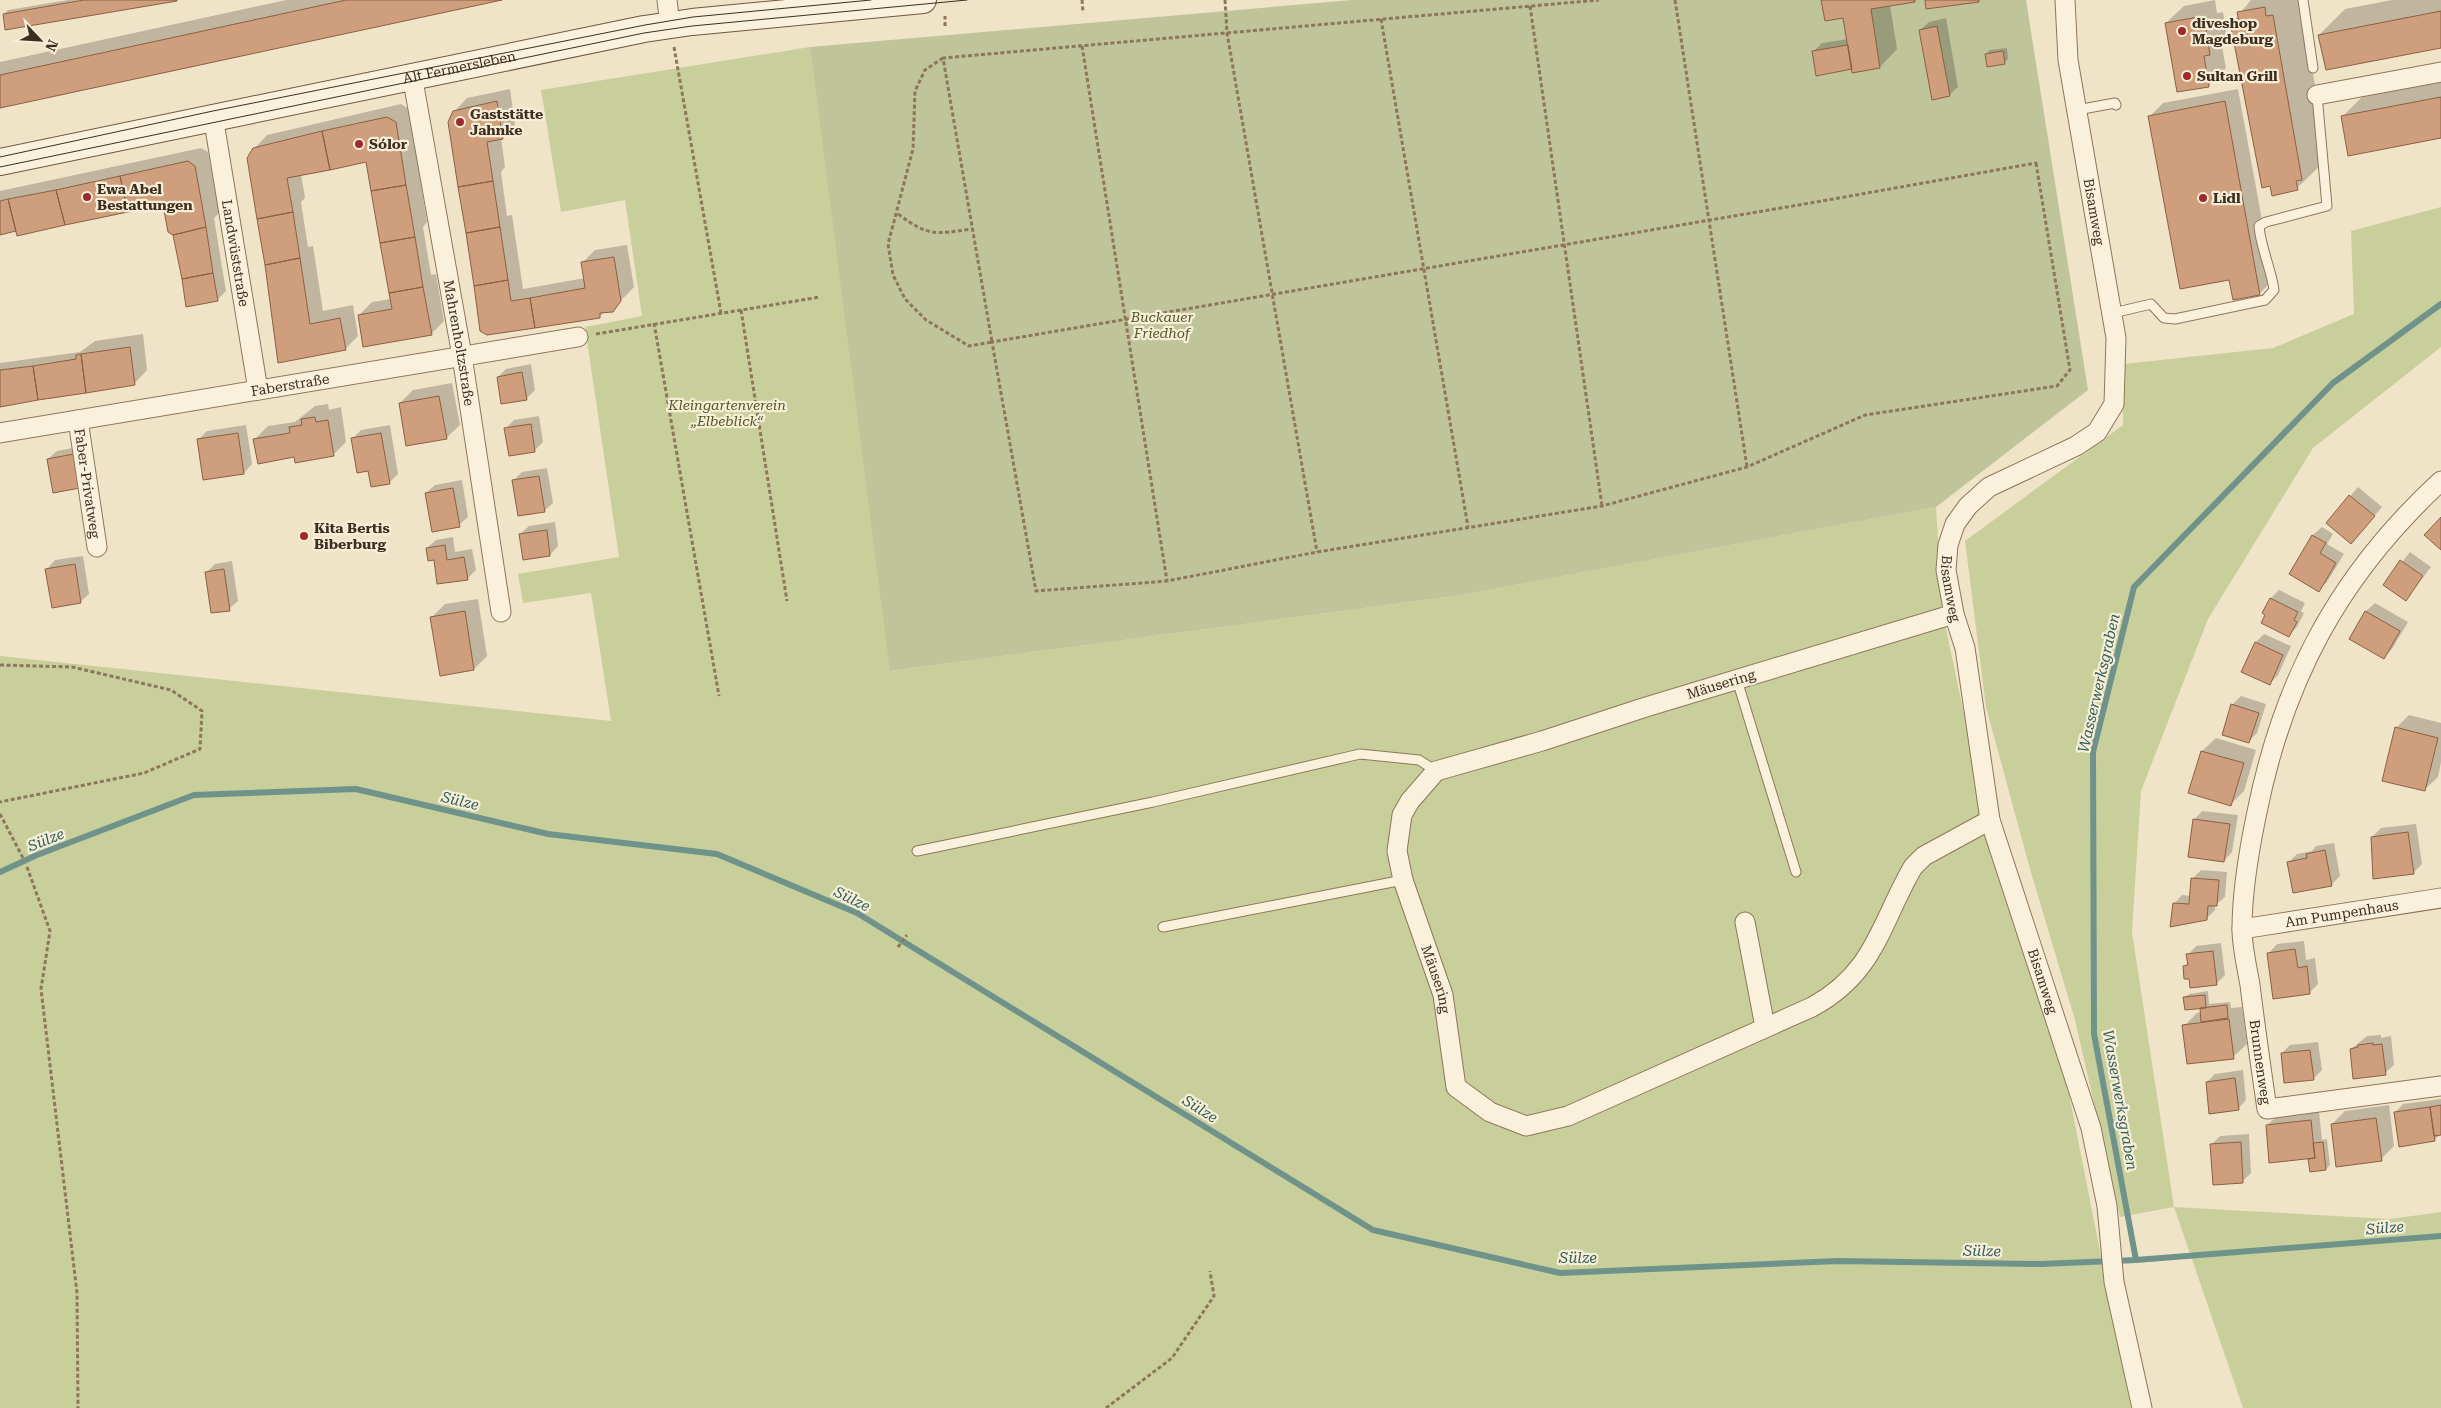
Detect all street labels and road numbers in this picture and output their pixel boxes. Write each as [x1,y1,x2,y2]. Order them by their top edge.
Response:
street label: Alt Fermersleben [401,48,517,87]
street label: Bisamweg [2081,177,2108,246]
street label: Landwüststraße [219,198,252,308]
street label: Mahrenholtzstraße [441,279,478,407]
street label: Faberstraße [250,370,331,399]
street label: Faber-Privatweg [71,427,104,539]
street label: Bisamweg [1938,554,1964,624]
street label: Mäusering [1685,666,1757,702]
street label: Am Pumpenhaus [2284,897,2400,930]
street label: Mäusering [1418,943,1454,1015]
street label: Bisamweg [2025,947,2061,1016]
street label: Brunnenweg [2246,1018,2274,1105]

